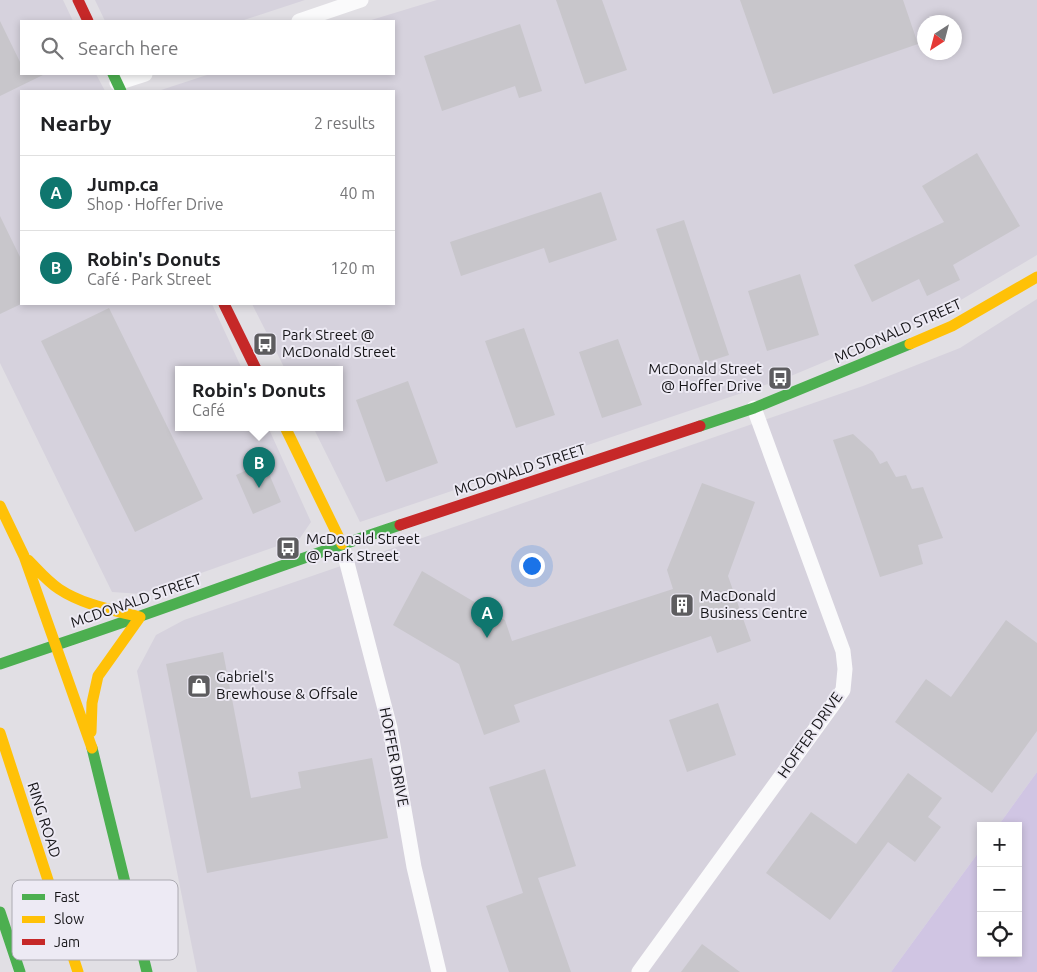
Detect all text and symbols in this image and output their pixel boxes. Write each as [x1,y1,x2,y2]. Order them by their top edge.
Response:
north arrow [917,15,962,60]
search box [20,20,395,75]
icon: search [38,34,66,62]
text: Search here [78,37,178,59]
text: Nearby [40,111,111,135]
text: 2 results [314,114,375,132]
text: Jump.ca [87,173,159,195]
text: A [50,184,62,202]
text: 40 m [339,184,375,202]
text: Shop · Hoffer Drive [87,195,224,213]
text: Robin's Donuts [87,248,221,270]
text: B [51,259,61,277]
text: 120 m [330,259,375,277]
text: Café · Park Street [87,270,211,288]
street label: MCDONALD STREET [832,295,965,366]
place label: Park Street @ McDonald Street [282,326,396,360]
bus stop icon: Park Street @ McDonald Street [252,331,278,357]
place label: McDonald Street @ Hoffer Drive [648,360,762,394]
bus stop icon: McDonald Street @ Hoffer Drive [767,365,793,391]
popup [175,366,343,431]
text: Robin's Donuts [192,379,326,401]
text: Café [192,401,225,419]
street label: MCDONALD STREET [452,440,588,499]
pin: B [243,447,275,488]
place label: McDonald Street @ Park Street [306,530,420,564]
bus stop icon: McDonald Street @ Park Street [275,535,301,561]
your location [519,553,545,579]
street label: MCDONALD STREET [68,570,204,631]
place label: MacDonald Business Centre [700,587,807,621]
building icon: MacDonald Business Centre [669,592,695,618]
pin: A [471,597,503,638]
place label: Gabriel's Brewhouse & Offsale [216,668,358,702]
shop icon: Gabriel's Brewhouse & Offsale [186,673,212,699]
street label: HOFFER DRIVE [774,689,845,781]
street label: HOFFER DRIVE [377,706,412,808]
street label: RING ROAD [24,780,65,860]
map controls [977,822,1022,957]
button: + [977,822,1022,867]
button: − [977,867,1022,912]
legend [12,880,178,960]
text: Fast [54,889,80,905]
text: Slow [54,911,84,927]
button: locate [977,912,1022,957]
text: Jam [54,934,80,950]

